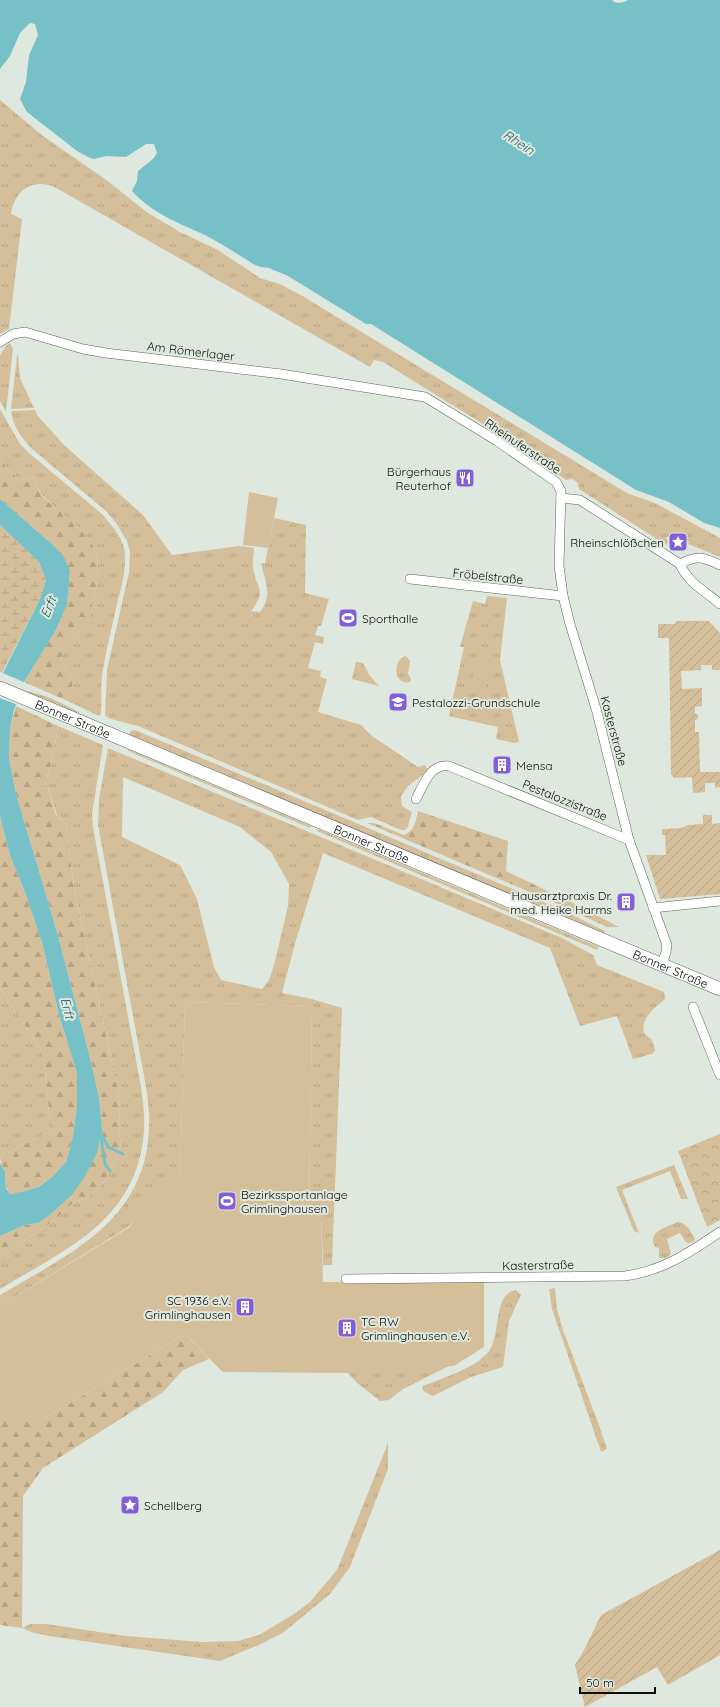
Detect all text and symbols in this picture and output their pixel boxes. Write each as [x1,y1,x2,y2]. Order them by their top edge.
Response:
water label: Rhein [500,126,538,158]
street label: Am Römerlager [146,338,236,364]
street label: Rheinuferstraße [482,415,564,477]
place label: Bürgerhaus Reuterhof [387,464,452,493]
restaurant icon: Bürgerhaus Reuterhof [454,467,476,489]
place icon: Rheinschlößchen [667,531,689,553]
place label: Rheinschlößchen [570,535,664,550]
street label: Fröbelstraße [452,565,524,587]
water label: Erft [36,593,60,620]
sports icon: Sporthalle [337,607,359,629]
place label: Sporthalle [362,611,418,626]
school or university icon: Pestalozzi-Grundschule [387,691,409,713]
street label: Kasterstraße [597,694,631,768]
place label: Pestalozzi-Grundschule [412,695,540,710]
street label: Bonner Straße [33,696,113,741]
building icon: Mensa [491,754,513,776]
place label: Mensa [516,758,553,773]
street label: Pestalozzistraße [520,776,610,824]
street label: Bonner Straße [332,821,412,866]
place label: Hausarztpraxis Dr. med. Heike Harms [510,888,612,917]
building icon: Hausarztpraxis Dr. med. Heike Harms [615,891,637,913]
street label: Bonner Straße [631,946,711,991]
water label: Erft [57,996,79,1022]
place label: Bezirkssportanlage Grimlinghausen [241,1187,348,1216]
sports icon: Bezirkssportanlage Grimlinghausen [216,1190,238,1212]
street label: Kasterstraße [502,1257,574,1273]
place label: SC 1936 e.V. Grimlinghausen [145,1293,231,1322]
building icon: SC 1936 e.V. Grimlinghausen [234,1296,256,1318]
place label: TC RW Grimlinghausen e.V. [361,1314,470,1343]
building icon: TC RW Grimlinghausen e.V. [336,1317,358,1339]
place icon: Schellberg [119,1494,141,1516]
place label: Schellberg [144,1498,202,1513]
scale bar [580,1669,655,1695]
text: 50 m [586,1675,614,1690]

